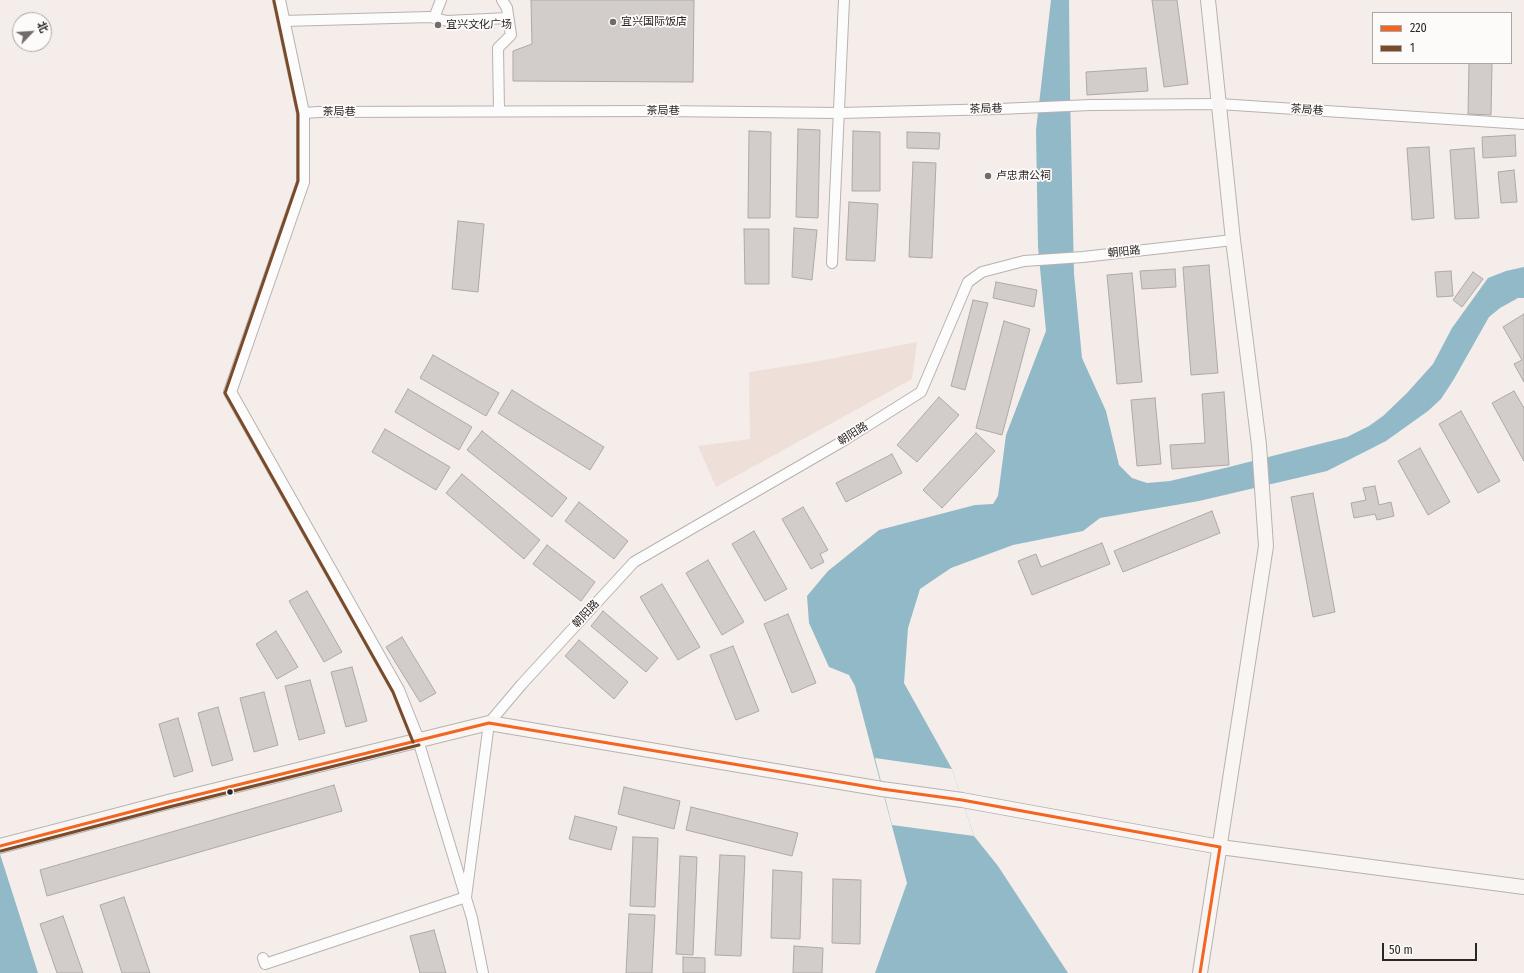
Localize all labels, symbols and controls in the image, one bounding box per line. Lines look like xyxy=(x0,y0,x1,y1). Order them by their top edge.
north arrow xyxy=(12,12,52,52)
legend xyxy=(1372,12,1512,64)
place label: 宜兴国际饭店 xyxy=(621,15,687,29)
marker: 宜兴国际饭店 xyxy=(608,17,618,27)
place label: 宜兴文化广场 xyxy=(446,18,512,32)
text: 北 xyxy=(34,19,51,35)
marker: 宜兴文化广场 xyxy=(433,20,443,30)
text: 220 xyxy=(1410,21,1427,35)
text: 1 xyxy=(1410,41,1415,55)
street label: 茶局巷 xyxy=(969,102,1003,116)
street label: 茶局巷 xyxy=(1290,102,1324,118)
street label: 茶局巷 xyxy=(647,104,679,118)
street label: 茶局巷 xyxy=(323,105,355,119)
place label: 卢忠肃公祠 xyxy=(996,169,1051,183)
marker: 卢忠肃公祠 xyxy=(983,171,993,181)
street label: 朝阳路 xyxy=(1107,244,1141,260)
street label: 朝阳路 xyxy=(836,420,870,448)
street label: 朝阳路 xyxy=(570,597,602,631)
unlabelled marker xyxy=(225,787,235,797)
scale bar xyxy=(1384,935,1479,961)
text: 50 m xyxy=(1389,943,1413,957)

